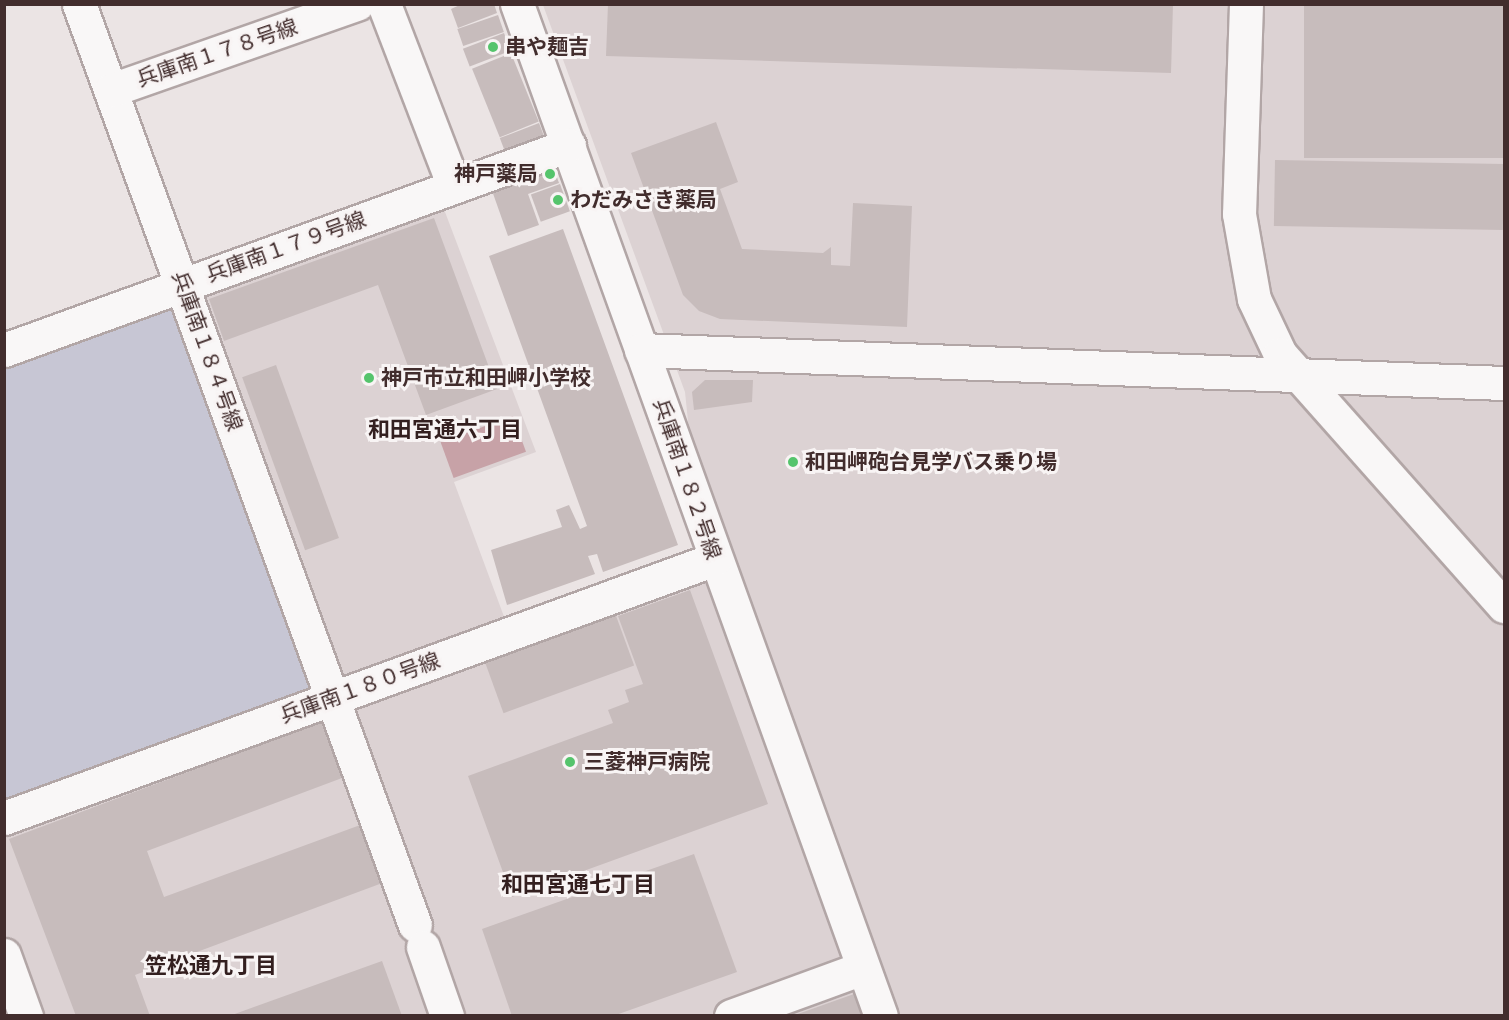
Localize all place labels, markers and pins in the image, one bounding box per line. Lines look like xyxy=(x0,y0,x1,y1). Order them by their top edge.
place label: 串や麺吉 xyxy=(505,34,589,60)
marker: 串や麺吉 xyxy=(486,40,500,54)
place label: 神戸薬局 xyxy=(454,161,538,187)
marker: 神戸薬局 xyxy=(543,167,557,181)
place label: わだみさき薬局 xyxy=(570,187,717,213)
marker: わだみさき薬局 xyxy=(551,193,565,207)
place label: 神戸市立和田岬小学校 xyxy=(381,365,591,391)
marker: 神戸市立和田岬小学校 xyxy=(362,371,376,385)
place label: 和田岬砲台見学バス乗り場 xyxy=(805,449,1057,475)
marker: 和田岬砲台見学バス乗り場 xyxy=(786,455,800,469)
place label: 三菱神戸病院 xyxy=(584,749,710,775)
marker: 三菱神戸病院 xyxy=(561,753,579,771)

